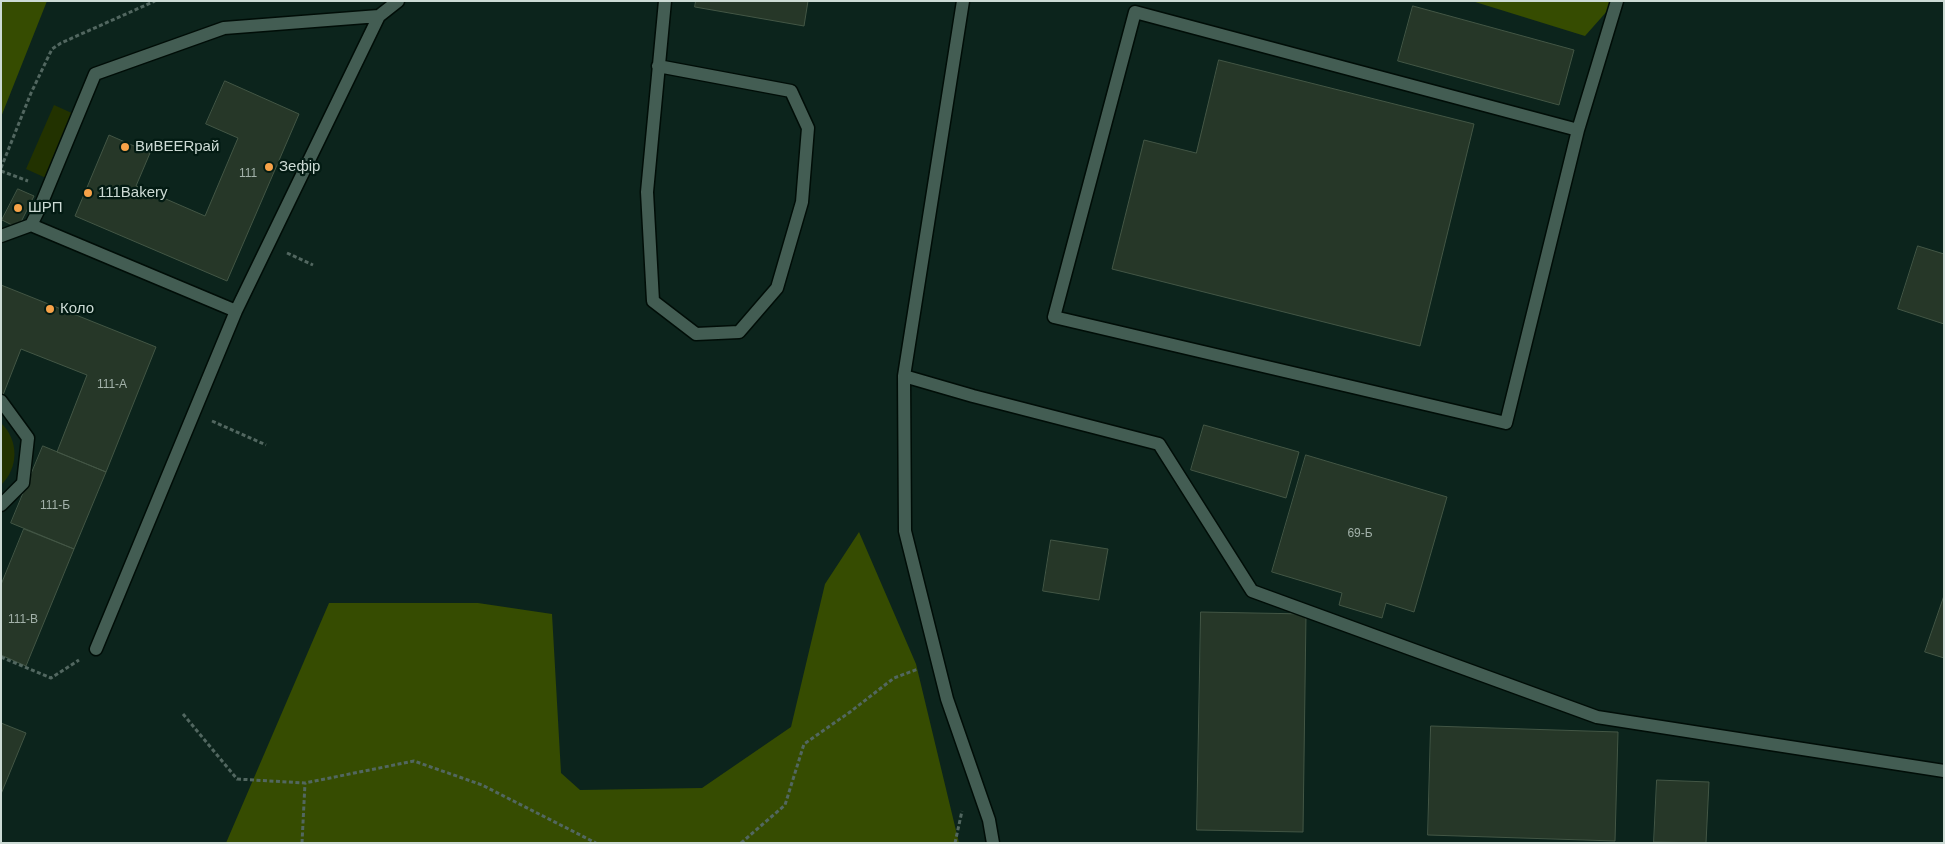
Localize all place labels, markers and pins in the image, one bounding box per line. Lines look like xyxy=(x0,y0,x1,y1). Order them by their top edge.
place label: ВиBEERрай xyxy=(135,138,219,156)
marker: ВиBEERрай xyxy=(119,141,131,153)
place label: Зефір xyxy=(279,158,320,176)
marker: Зефір xyxy=(263,161,275,173)
place label: 111Bakery xyxy=(98,184,167,202)
marker: 111Bakery xyxy=(82,187,94,199)
place label: ШРП xyxy=(28,199,63,217)
marker: ШРП xyxy=(12,202,24,214)
place label: Коло xyxy=(60,300,94,318)
marker: Коло xyxy=(44,303,56,315)

